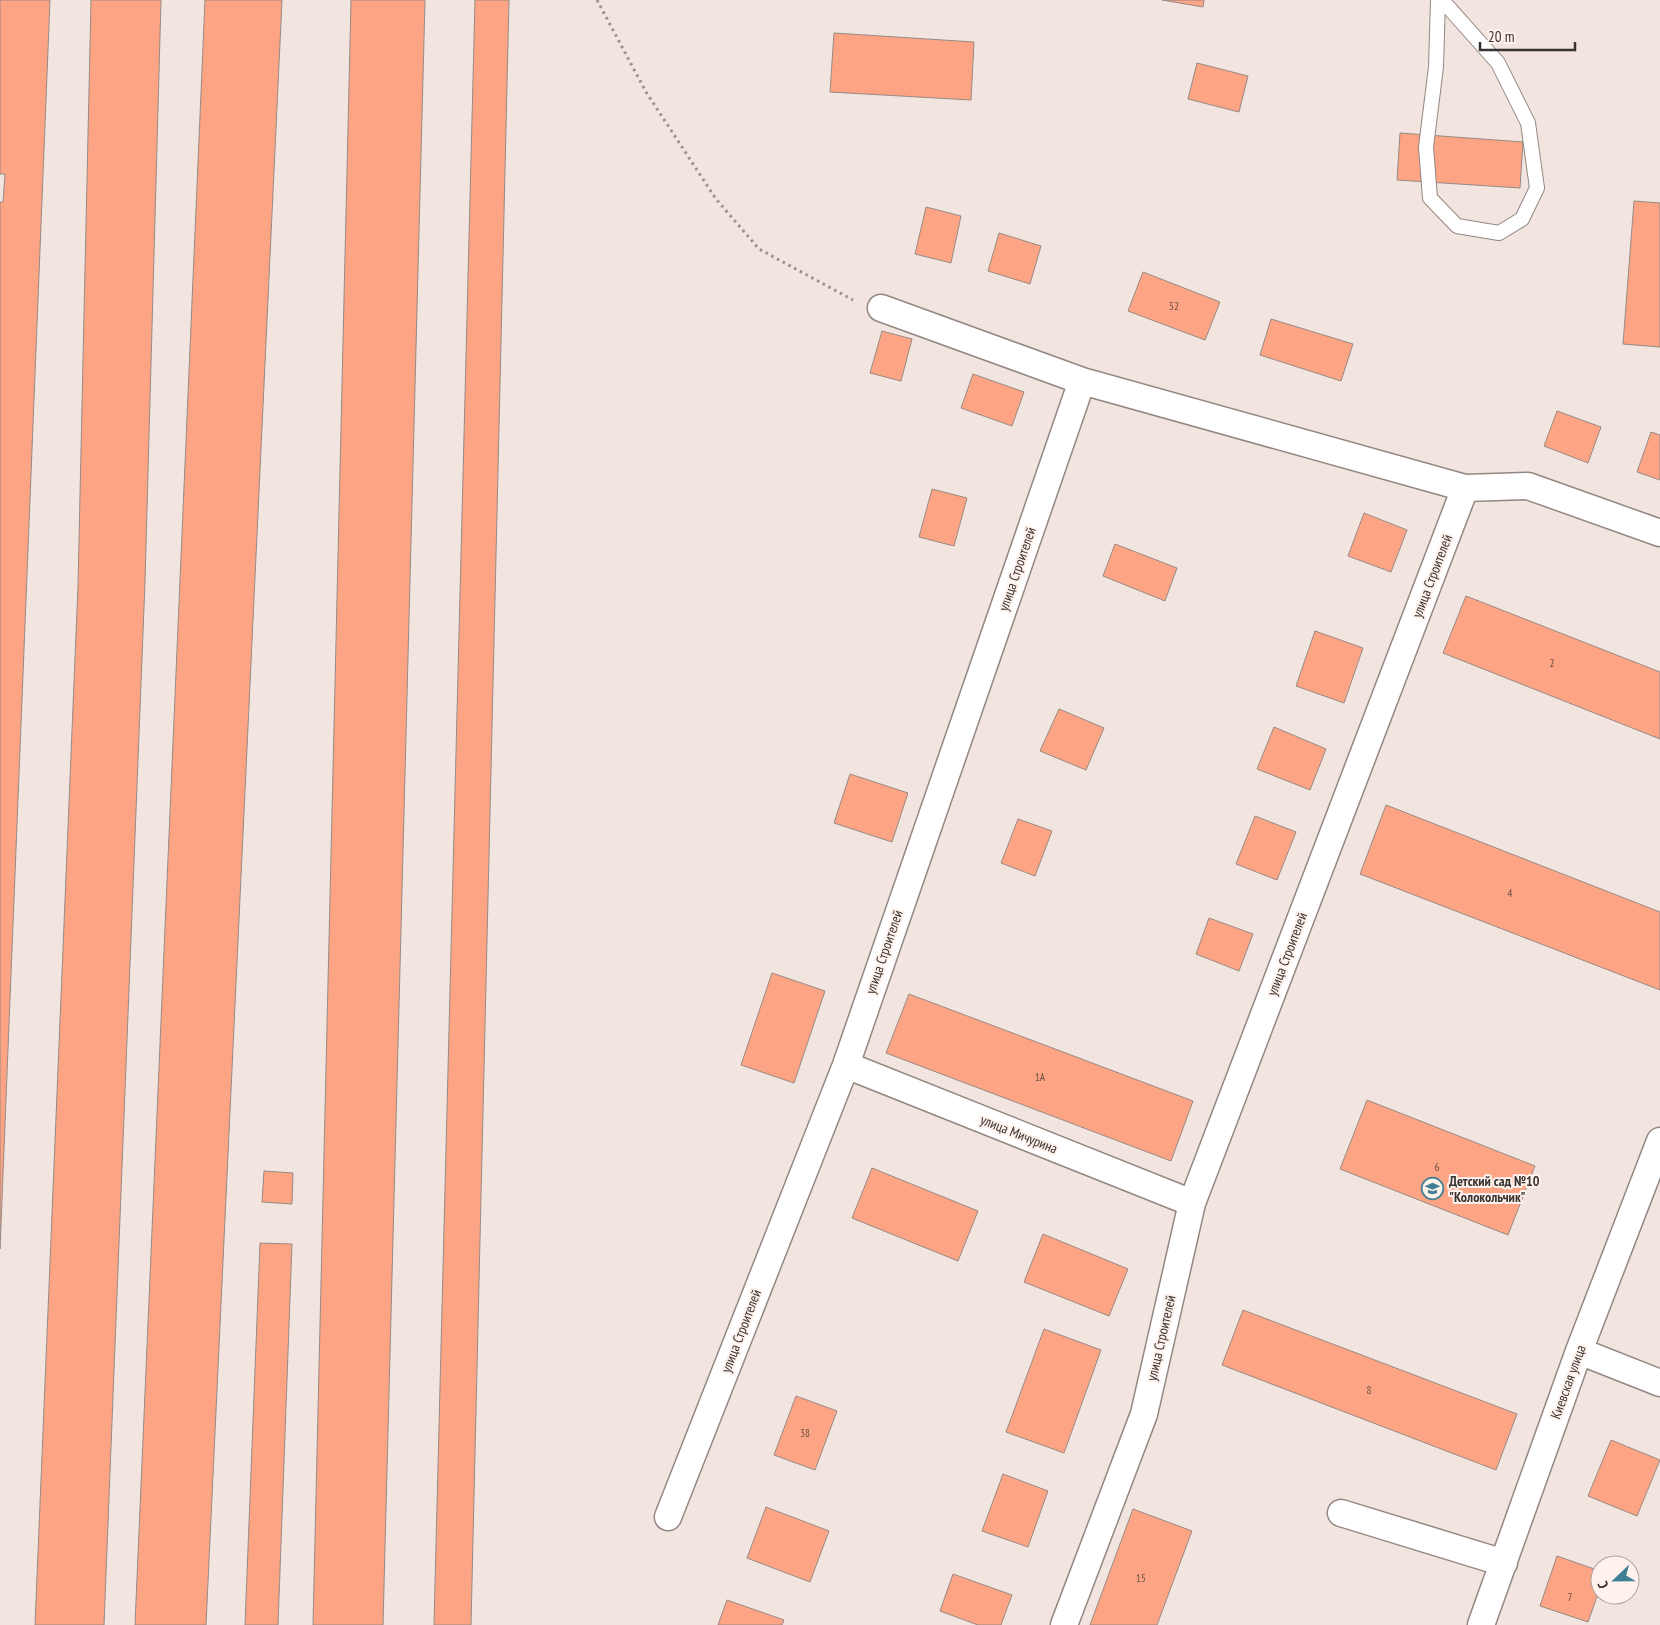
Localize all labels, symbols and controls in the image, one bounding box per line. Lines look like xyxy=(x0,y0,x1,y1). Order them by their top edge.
scale bar xyxy=(1480,20,1575,52)
text: 20 m xyxy=(1488,27,1514,46)
house number: 52 xyxy=(1169,299,1179,313)
street label: улица Строителей xyxy=(994,525,1040,613)
street label: улица Строителей xyxy=(1408,532,1456,620)
house number: 2 xyxy=(1550,656,1555,670)
house number: 4 xyxy=(1508,886,1513,900)
street label: улица Строителей xyxy=(861,908,907,996)
street label: улица Строителей xyxy=(1263,910,1311,998)
house number: 1А xyxy=(1035,1070,1046,1084)
street label: улица Мичурина xyxy=(978,1110,1060,1158)
house number: 6 xyxy=(1435,1160,1440,1174)
place label: Детский сад №10 "Колокольчик" xyxy=(1449,1172,1540,1206)
school or university icon: Детский сад №10 "Колокольчик" xyxy=(1421,1177,1445,1201)
street label: улица Строителей xyxy=(717,1287,765,1375)
street label: улица Строителей xyxy=(1142,1293,1180,1383)
street label: Киевская улица xyxy=(1546,1343,1590,1421)
house number: 8 xyxy=(1367,1383,1372,1397)
house number: 38 xyxy=(800,1426,810,1440)
north arrow xyxy=(1590,1555,1640,1605)
house number: 15 xyxy=(1136,1571,1146,1585)
text: С xyxy=(1593,1578,1612,1591)
house number: 7 xyxy=(1568,1590,1573,1604)

